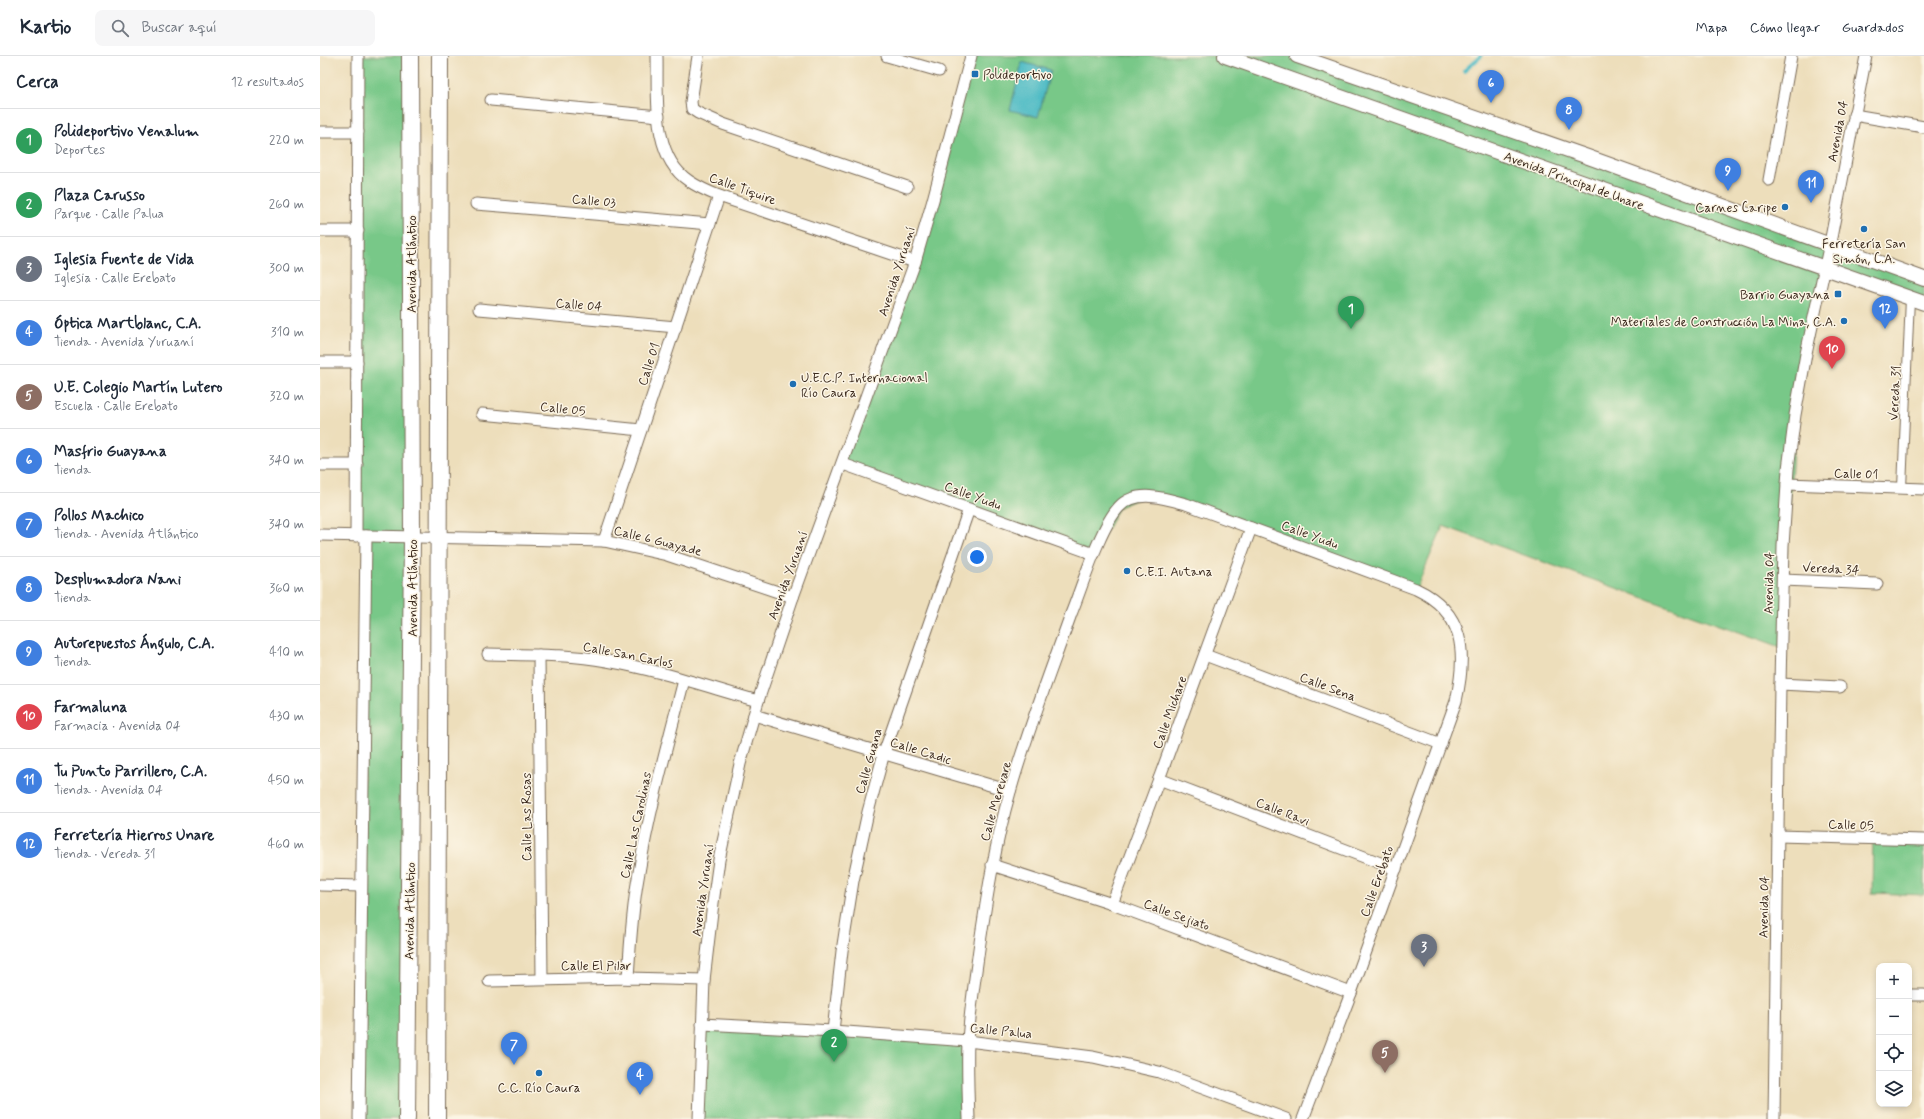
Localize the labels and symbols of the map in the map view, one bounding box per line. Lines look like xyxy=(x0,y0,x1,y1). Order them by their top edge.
place label: Polideportivo xyxy=(983,67,1052,84)
marker: Polideportivo xyxy=(970,69,980,79)
pin: 6 xyxy=(1478,70,1504,103)
pin: 8 xyxy=(1556,97,1582,130)
street label: Avenida 04 xyxy=(1824,99,1853,163)
street label: Avenida Principal de Unare xyxy=(1501,148,1646,215)
pin: 9 xyxy=(1715,158,1741,191)
street label: Calle Tiquire xyxy=(707,169,778,209)
pin: 11 xyxy=(1798,170,1824,203)
street label: Calle 03 xyxy=(571,191,617,212)
place label: Carnes Caripe xyxy=(1695,200,1777,217)
marker: Carnes Caripe xyxy=(1780,202,1790,212)
street label: Avenida Atlántico xyxy=(404,215,421,313)
street label: Avenida Yuruaní xyxy=(875,224,920,319)
marker: Ferretería San Simón, C.A. xyxy=(1859,224,1869,234)
place label: Ferretería San Simón, C.A. xyxy=(1822,236,1906,268)
place label: Barrio Guayana xyxy=(1740,287,1830,304)
marker: Barrio Guayana xyxy=(1833,289,1843,299)
street label: Calle 04 xyxy=(555,295,603,316)
pin: 1 xyxy=(1338,296,1364,329)
pin: 12 xyxy=(1872,296,1898,329)
place label: Materiales de Construcción La Mina, C.A. xyxy=(1611,314,1836,331)
marker: Materiales de Construcción La Mina, C.A. xyxy=(1839,316,1849,326)
pin: 10 xyxy=(1819,336,1845,369)
street label: Calle 01 xyxy=(634,341,664,388)
street label: Vereda 31 xyxy=(1886,365,1905,421)
place label: U.E.C.P. Internacional Río Caura xyxy=(801,370,928,402)
marker: U.E.C.P. Internacional Río Caura xyxy=(788,379,798,389)
street label: Calle 05 xyxy=(539,399,587,420)
street label: Calle 01 xyxy=(1834,465,1878,484)
street label: Calle Yudu xyxy=(942,478,1003,515)
street label: Calle Yudu xyxy=(1279,517,1340,554)
street label: Calle 6 Guayade xyxy=(612,522,703,561)
street label: Avenida Yuruaní xyxy=(764,529,812,622)
street label: Avenida Atlántico xyxy=(405,539,422,637)
your location xyxy=(967,547,987,567)
street label: Avenida 04 xyxy=(1760,552,1779,614)
street label: Vereda 34 xyxy=(1802,560,1860,579)
place label: C.E.I. Autana xyxy=(1135,564,1213,581)
marker: C.E.I. Autana xyxy=(1122,566,1132,576)
street label: Calle San Carlos xyxy=(581,638,674,673)
street label: Calle Sena xyxy=(1297,669,1358,706)
street label: Calle Michare xyxy=(1149,673,1192,751)
street label: Calle Guana xyxy=(852,727,887,796)
street label: Calle Cadic xyxy=(888,734,953,769)
street label: Calle Merevare xyxy=(977,759,1016,843)
street label: Calle Las Carolinas xyxy=(617,770,656,880)
street label: Calle Las Rosas xyxy=(519,773,536,861)
street label: Calle Ravi xyxy=(1253,794,1312,830)
street label: Calle 05 xyxy=(1828,816,1874,835)
street label: Avenida Yuruaní xyxy=(689,843,718,938)
street label: Calle Erebato xyxy=(1357,844,1398,919)
street label: Avenida Atlántico xyxy=(401,862,420,960)
street label: Avenida 04 xyxy=(1755,876,1774,938)
street label: Calle Sejiato xyxy=(1141,896,1212,935)
pin: 3 xyxy=(1411,934,1437,967)
street label: Calle El Pilar xyxy=(561,958,632,975)
street label: Calle Palua xyxy=(969,1020,1033,1043)
pin: 2 xyxy=(821,1029,847,1062)
pin: 7 xyxy=(501,1032,527,1065)
pin: 5 xyxy=(1372,1040,1398,1073)
pin: 4 xyxy=(627,1062,653,1095)
marker: C.C. Río Caura xyxy=(534,1068,544,1078)
place label: C.C. Río Caura xyxy=(498,1080,581,1097)

